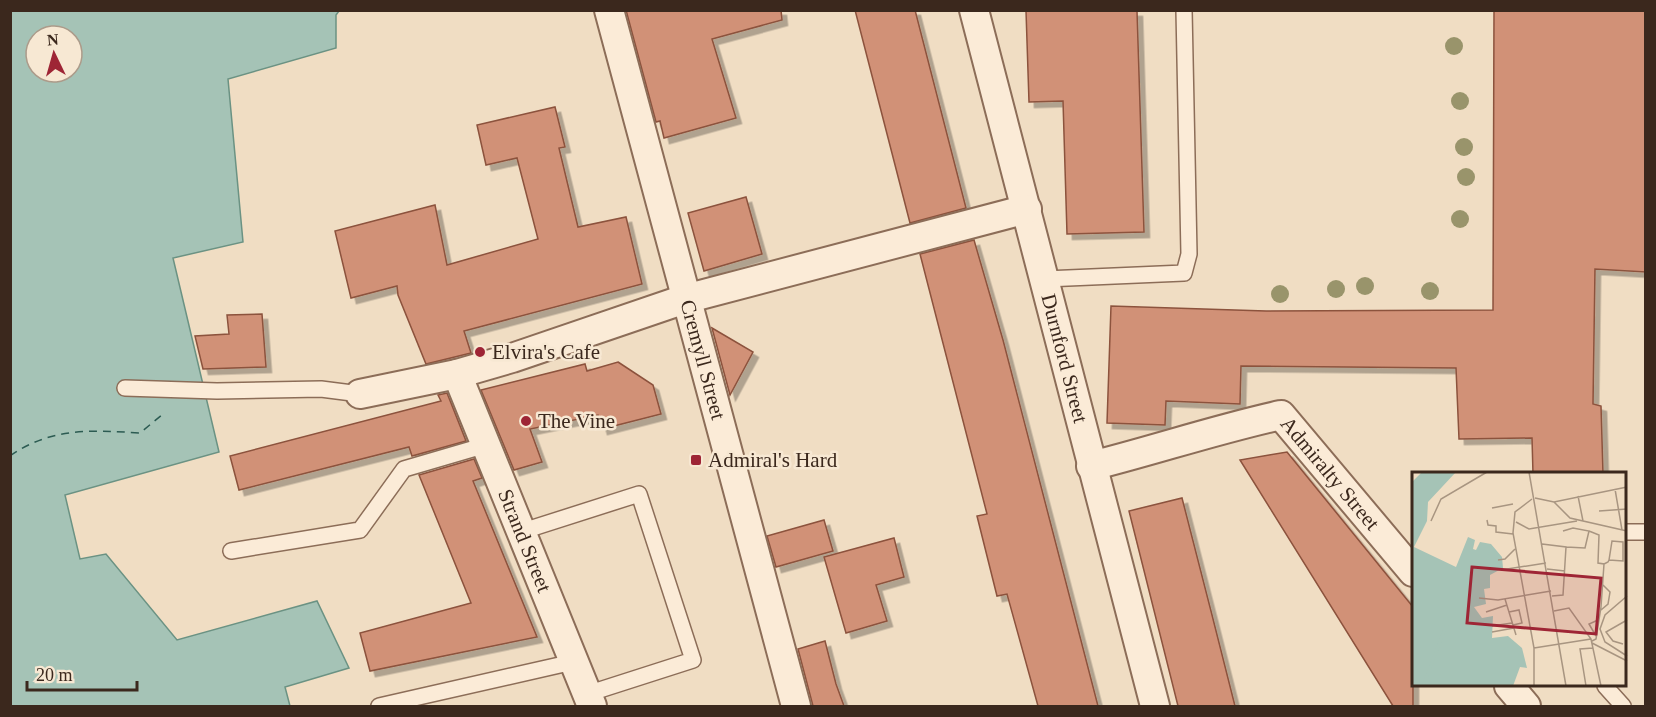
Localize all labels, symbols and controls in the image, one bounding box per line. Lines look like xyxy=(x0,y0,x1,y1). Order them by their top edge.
north arrow xyxy=(24,24,84,84)
text: N xyxy=(46,31,60,49)
street label: Durnford Street xyxy=(1036,291,1093,426)
street label: Cremyll Street xyxy=(675,297,731,422)
place label: Elvira's Cafe xyxy=(492,340,600,364)
marker: Elvira's Cafe xyxy=(473,345,487,359)
place label: The Vine xyxy=(538,409,615,433)
street label: Admiralty Street xyxy=(1276,412,1385,535)
marker: The Vine xyxy=(519,414,533,428)
place label: Admiral's Hard xyxy=(708,448,838,472)
marker: Admiral's Hard xyxy=(689,453,703,467)
inset map xyxy=(1412,472,1626,687)
street label: Strand Street xyxy=(493,486,557,596)
scale bar xyxy=(27,654,136,692)
text: 20 m xyxy=(36,665,73,685)

